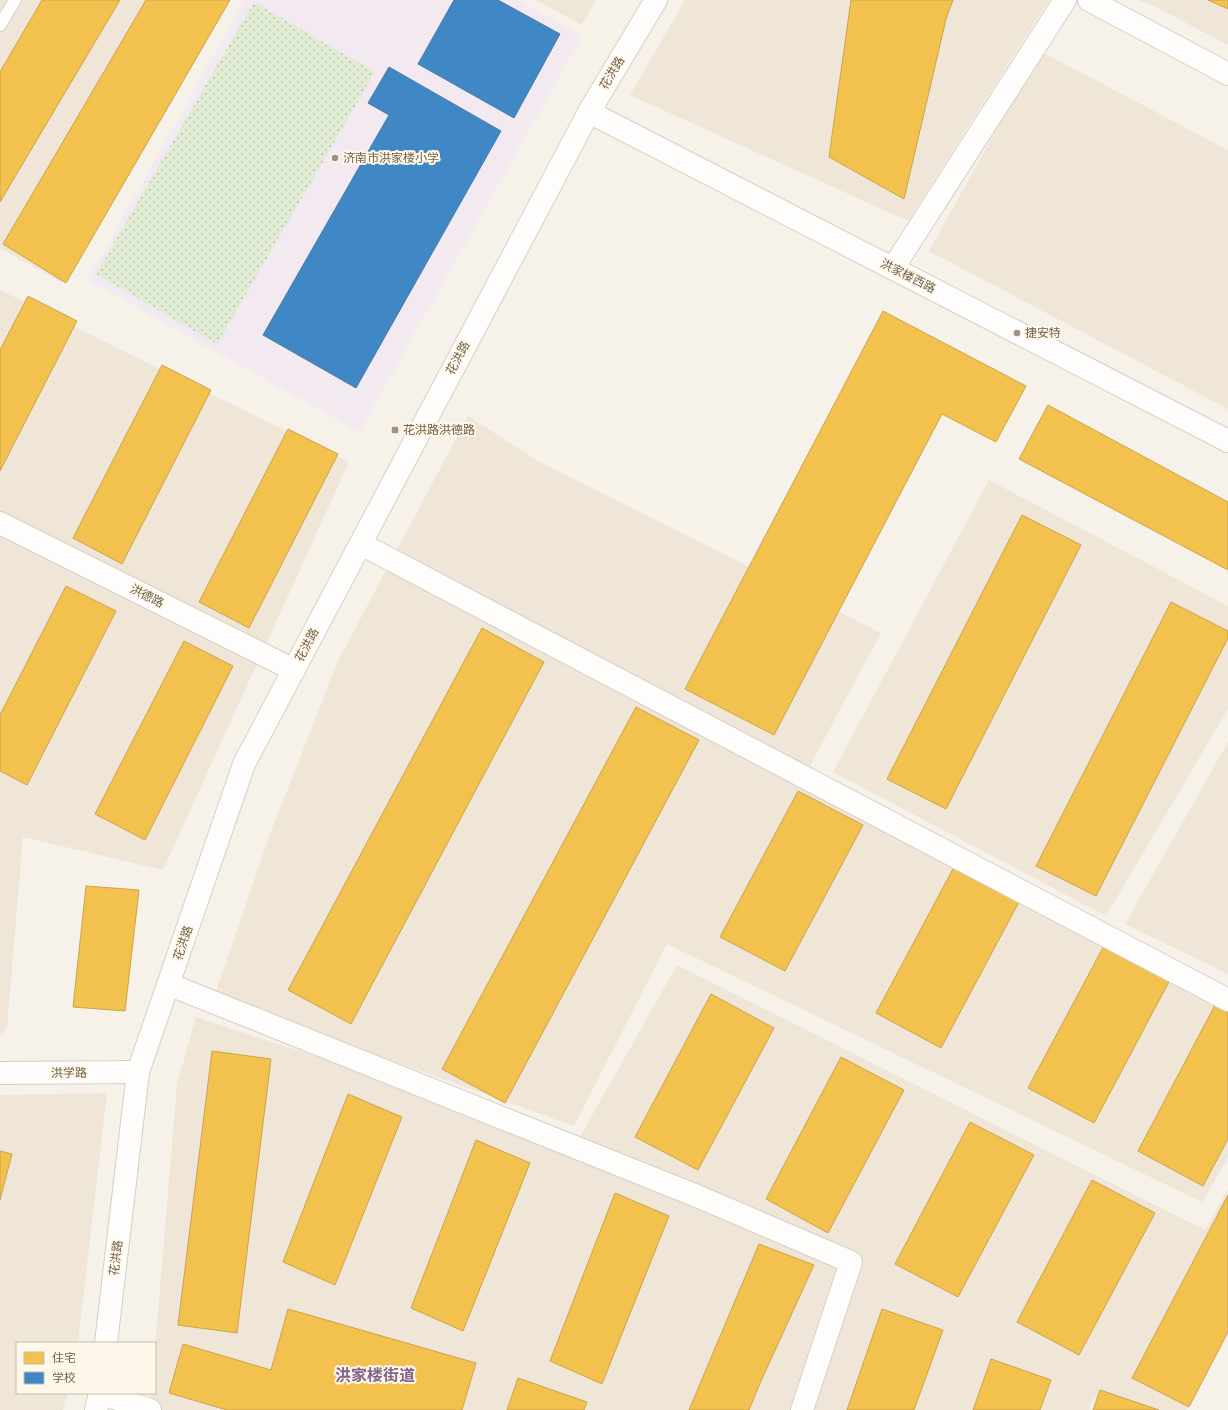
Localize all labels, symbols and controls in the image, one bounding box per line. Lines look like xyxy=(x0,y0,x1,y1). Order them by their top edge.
street label: 花洪路 xyxy=(597,54,627,92)
place label: 济南市洪家楼小学 xyxy=(343,151,439,165)
marker: 济南市洪家楼小学 xyxy=(330,153,340,163)
street label: 洪家楼西路 xyxy=(878,256,938,296)
place label: 捷安特 xyxy=(1025,326,1061,340)
marker: 捷安特 xyxy=(1012,328,1022,338)
street label: 花洪路 xyxy=(443,339,473,377)
place label: 花洪路洪德路 xyxy=(403,423,475,437)
marker: 花洪路洪德路 xyxy=(390,425,400,435)
street label: 洪德路 xyxy=(128,582,166,610)
street label: 花洪路 xyxy=(292,626,322,664)
street label: 花洪路 xyxy=(171,924,195,962)
street label: 洪学路 xyxy=(51,1066,87,1080)
street label: 花洪路 xyxy=(107,1239,125,1277)
legend xyxy=(16,1342,156,1394)
text: 住宅 xyxy=(52,1351,76,1365)
district label: 洪家楼街道 xyxy=(335,1366,415,1385)
text: 学校 xyxy=(52,1371,76,1385)

